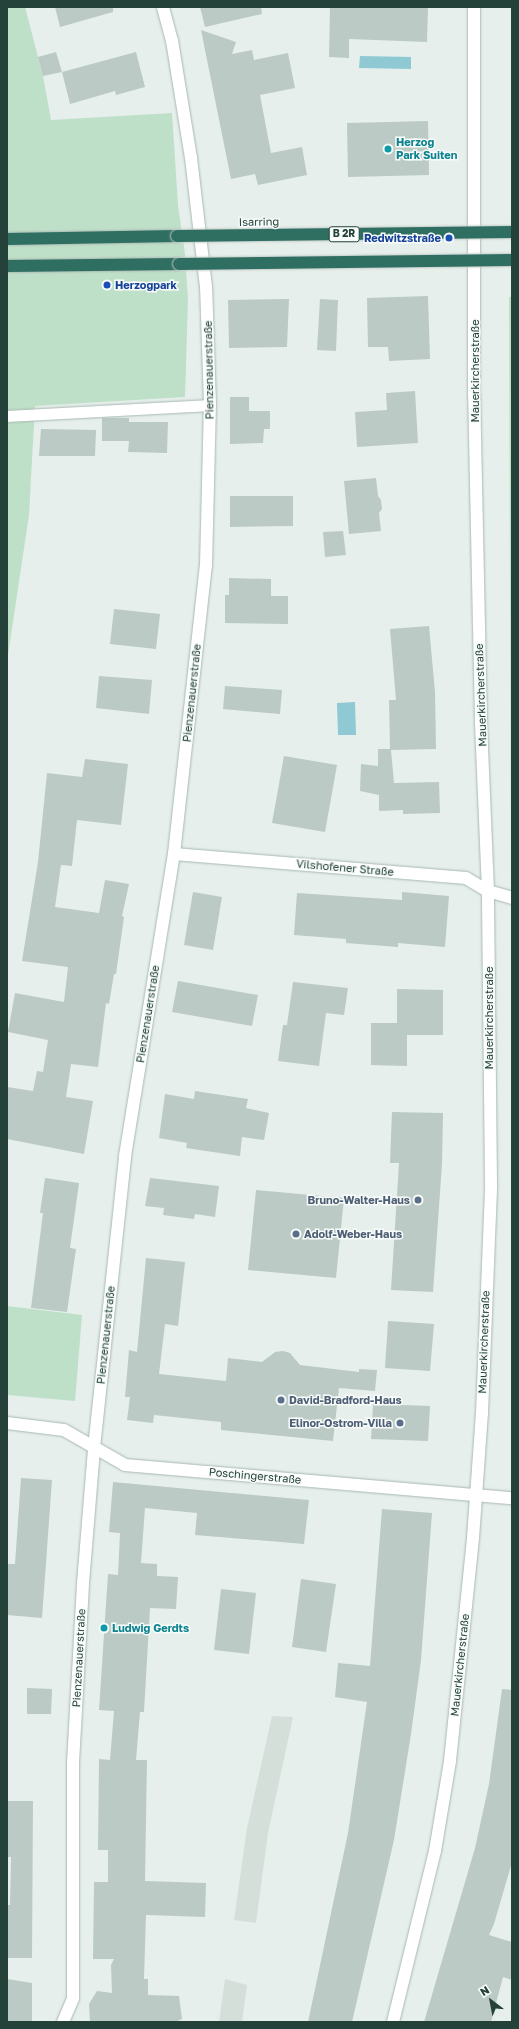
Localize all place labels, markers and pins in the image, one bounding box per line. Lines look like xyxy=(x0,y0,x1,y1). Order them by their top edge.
place label: Herzog Park Suiten xyxy=(396,136,457,162)
marker: Herzog Park Suiten xyxy=(383,144,393,154)
place label: Redwitzstraße xyxy=(364,231,441,245)
marker: Redwitzstraße xyxy=(444,233,454,243)
place label: Herzogpark xyxy=(115,278,177,292)
marker: Herzogpark xyxy=(102,280,112,290)
place label: Bruno-Walter-Haus xyxy=(307,1193,410,1207)
marker: Bruno-Walter-Haus xyxy=(413,1195,423,1205)
place label: Adolf-Weber-Haus xyxy=(304,1227,402,1241)
marker: Adolf-Weber-Haus xyxy=(291,1229,301,1239)
place label: David-Bradford-Haus xyxy=(289,1393,402,1407)
marker: David-Bradford-Haus xyxy=(276,1395,286,1405)
place label: Elinor-Ostrom-Villa xyxy=(289,1416,392,1430)
marker: Elinor-Ostrom-Villa xyxy=(395,1418,405,1428)
place label: Ludwig Gerdts xyxy=(112,1621,189,1635)
marker: Ludwig Gerdts xyxy=(99,1623,109,1633)

